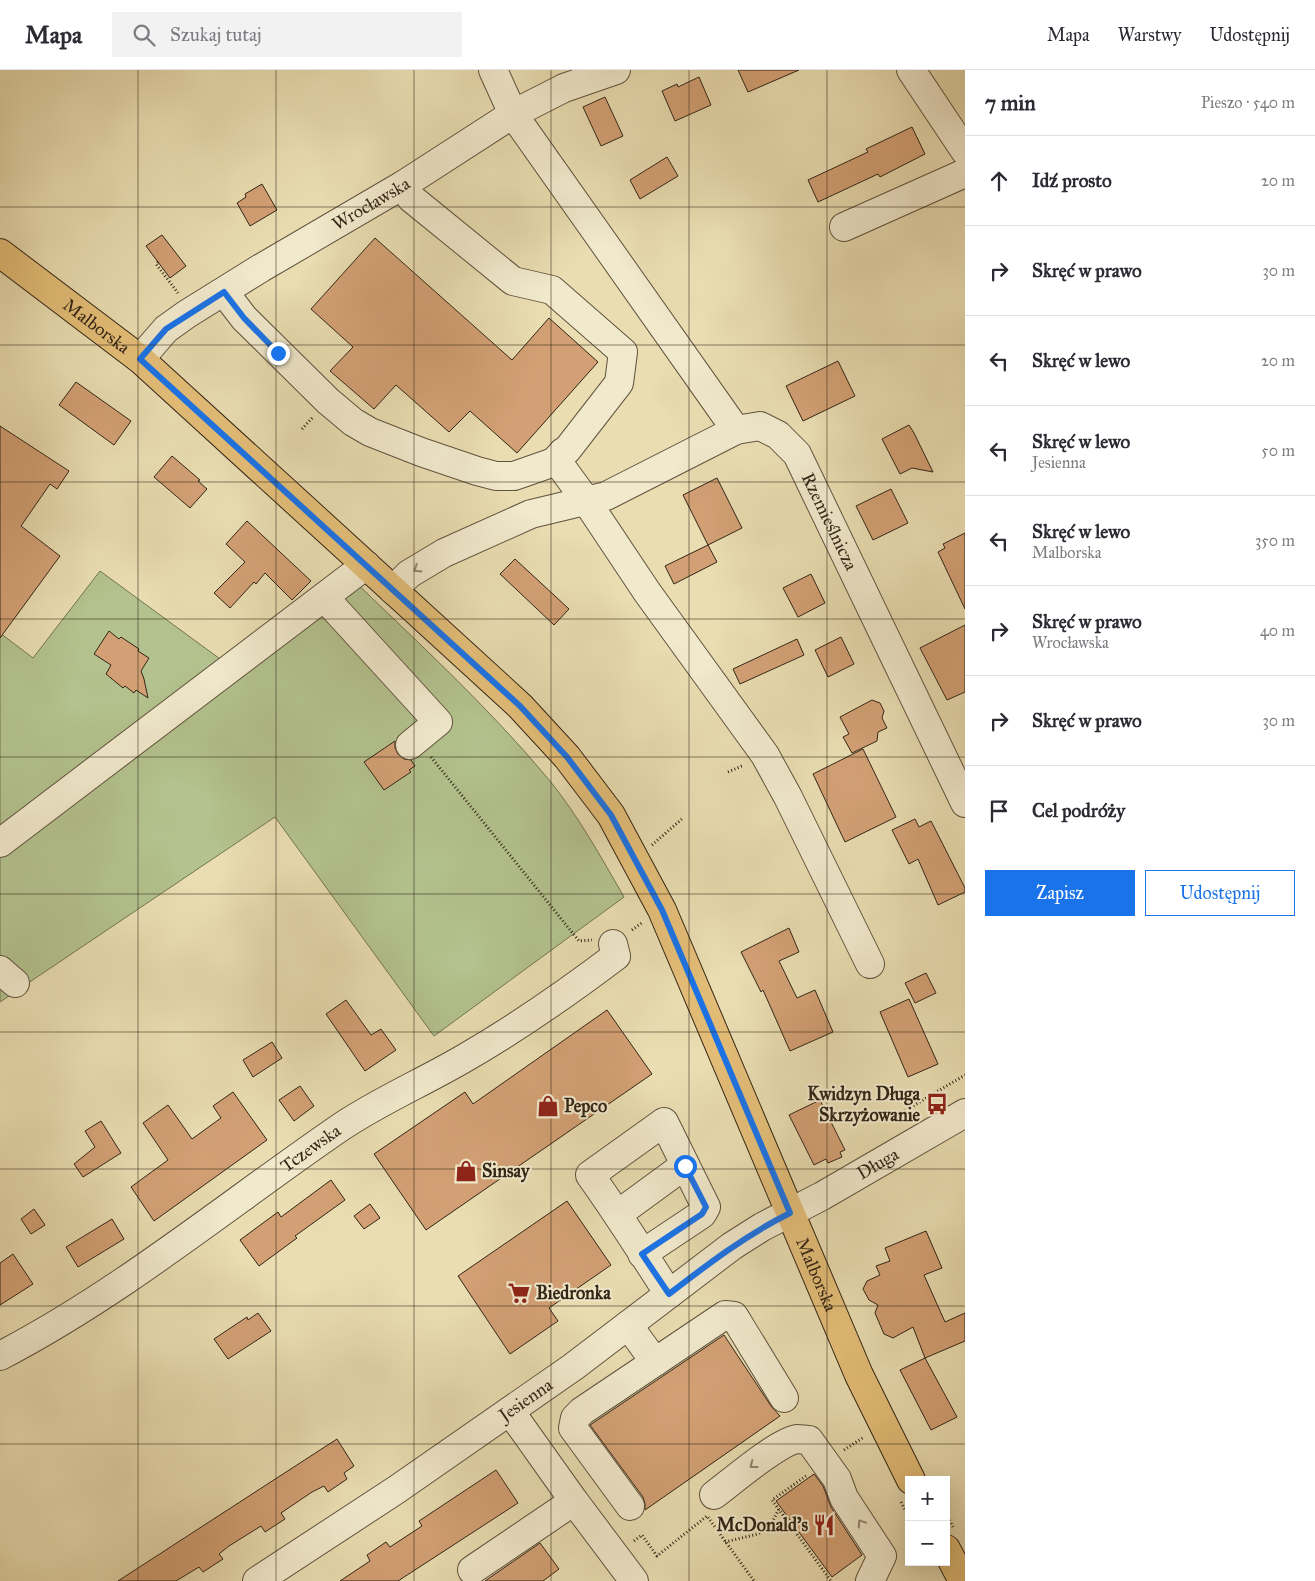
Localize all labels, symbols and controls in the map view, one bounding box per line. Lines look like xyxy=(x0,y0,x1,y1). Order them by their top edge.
search box xyxy=(112,12,462,57)
text: Mapa xyxy=(25,20,82,50)
icon: search xyxy=(130,21,158,49)
text: Szukaj tutaj xyxy=(170,23,262,46)
text: Mapa xyxy=(1047,24,1090,46)
text: Warstwy xyxy=(1118,24,1181,46)
text: Udostępnij xyxy=(1209,24,1290,46)
text: 7 min xyxy=(985,90,1036,116)
text: Pieszo · 540 m xyxy=(1201,93,1295,112)
icon: ahead xyxy=(985,167,1013,195)
text: Idź prosto xyxy=(1032,169,1112,192)
text: 20 m xyxy=(1261,171,1295,190)
street label: Wrocławska xyxy=(328,172,414,235)
icon: right xyxy=(985,257,1013,285)
text: Skręć w prawo xyxy=(1032,259,1142,282)
text: 30 m xyxy=(1262,261,1295,280)
street label: Malborska xyxy=(59,294,135,359)
route end xyxy=(267,342,290,365)
icon: left xyxy=(985,347,1013,375)
text: Skręć w lewo xyxy=(1032,349,1130,372)
text: 20 m xyxy=(1261,351,1295,370)
text: Skręć w lewo xyxy=(1032,430,1130,453)
icon: left xyxy=(985,437,1013,465)
text: 50 m xyxy=(1261,441,1295,460)
text: Jesienna xyxy=(1032,453,1086,472)
street label: Rzemieślnicza xyxy=(797,469,863,574)
text: Skręć w lewo xyxy=(1032,520,1130,543)
icon: left xyxy=(985,527,1013,555)
text: 350 m xyxy=(1255,531,1295,550)
text: Malborska xyxy=(1032,543,1101,562)
one-way arrow xyxy=(414,563,423,573)
text: Skręć w prawo xyxy=(1032,610,1142,633)
icon: right xyxy=(985,617,1013,645)
text: 40 m xyxy=(1260,621,1295,640)
text: Wrocławska xyxy=(1032,633,1109,652)
icon: right xyxy=(985,707,1013,735)
text: Skręć w prawo xyxy=(1032,709,1142,732)
text: 30 m xyxy=(1262,711,1295,730)
icon: arrive xyxy=(985,797,1013,825)
text: Cel podróży xyxy=(1032,799,1125,822)
button: Zapisz xyxy=(985,870,1135,916)
button: Udostępnij xyxy=(1145,870,1295,916)
place label: Kwidzyn Długa Skrzyżowanie xyxy=(807,1083,920,1127)
bus stop icon: Kwidzyn Długa Skrzyżowanie xyxy=(924,1091,950,1117)
shop icon: Pepco xyxy=(535,1093,561,1119)
place label: Pepco xyxy=(564,1095,607,1118)
street label: Tczewska xyxy=(276,1119,345,1177)
street label: Długa xyxy=(853,1143,903,1184)
route start xyxy=(674,1155,697,1178)
shop icon: Sinsay xyxy=(453,1158,479,1184)
place label: Sinsay xyxy=(482,1160,531,1183)
street label: Malborska xyxy=(791,1234,842,1315)
supermarket icon: Biedronka xyxy=(506,1280,532,1306)
place label: Biedronka xyxy=(536,1282,611,1304)
street label: Jesienna xyxy=(493,1373,557,1428)
one-way arrow xyxy=(750,1460,759,1468)
map controls xyxy=(905,1476,950,1566)
button: + xyxy=(905,1476,950,1521)
restaurant icon: McDonald's xyxy=(811,1512,837,1538)
place label: McDonald's xyxy=(717,1514,808,1536)
one-way arrow xyxy=(858,1520,868,1529)
button: − xyxy=(905,1521,950,1566)

